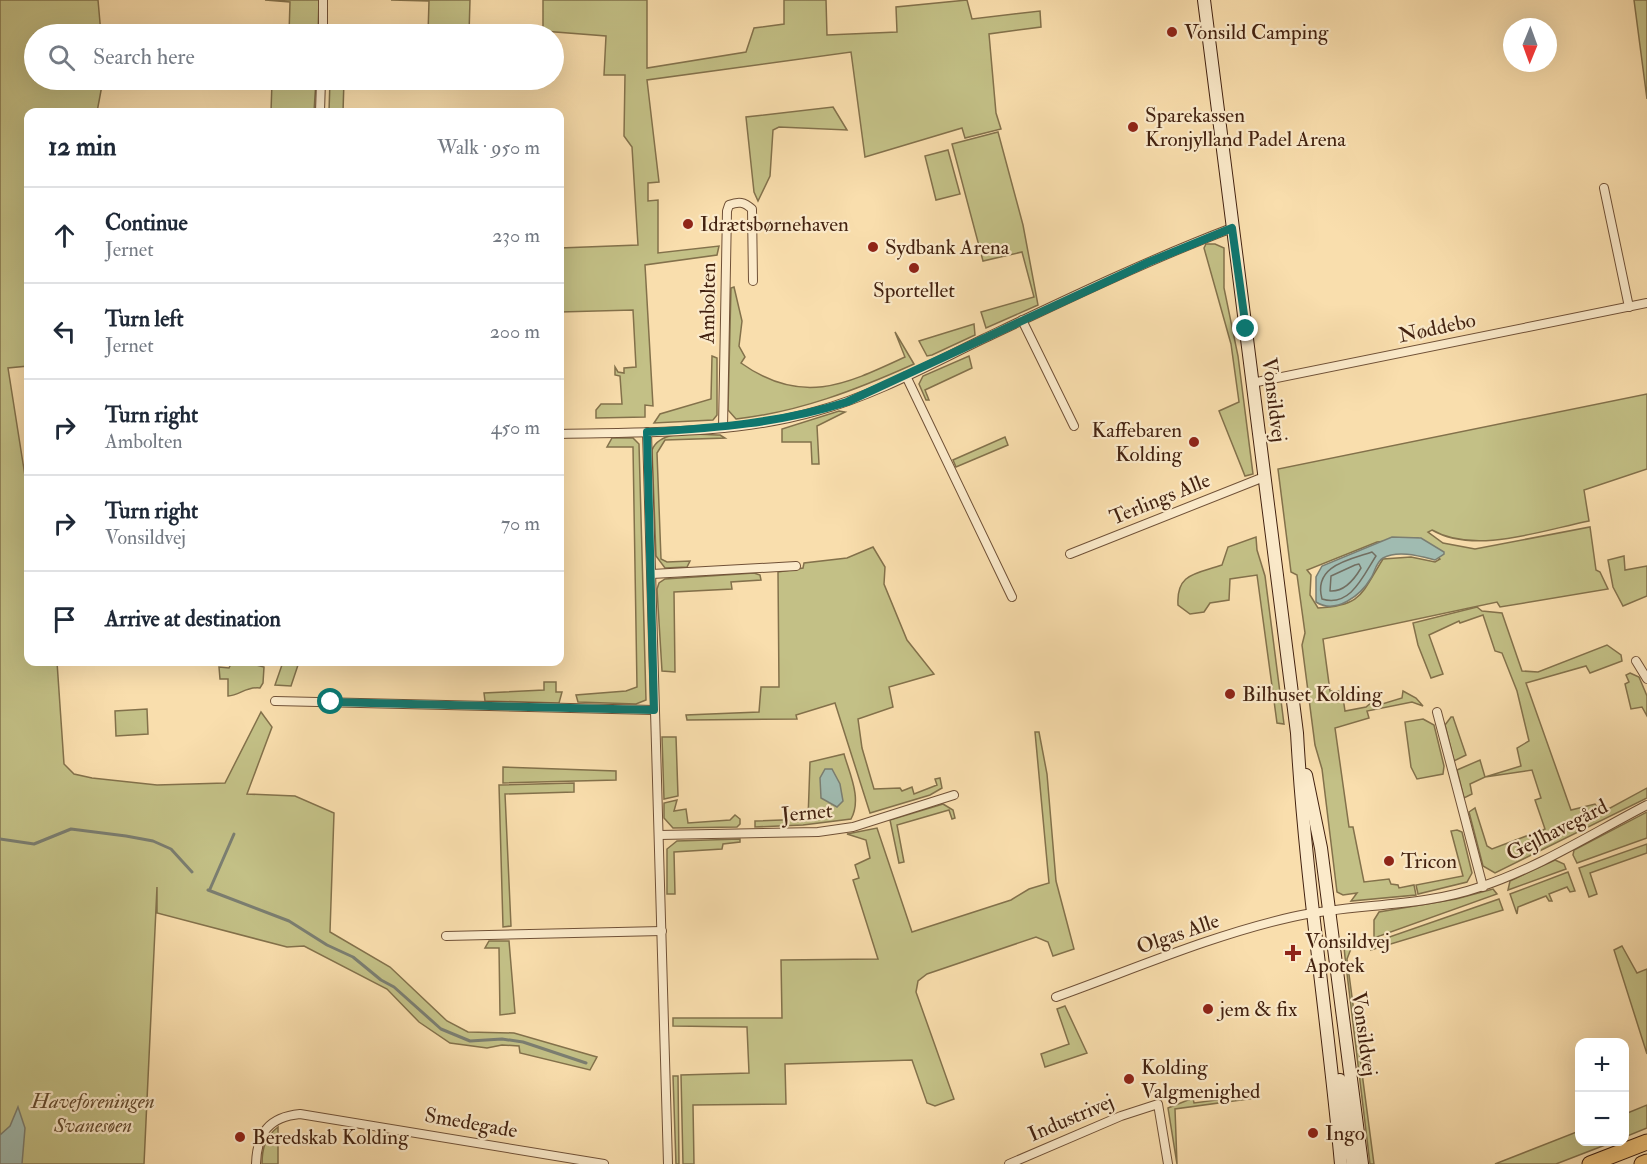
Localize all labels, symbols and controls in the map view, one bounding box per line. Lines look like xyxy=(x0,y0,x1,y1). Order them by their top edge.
north arrow xyxy=(1503,18,1557,72)
place label: Vonsild Camping xyxy=(1184,19,1329,46)
search box xyxy=(24,24,564,90)
marker: Vonsild Camping xyxy=(1165,25,1179,39)
icon: search xyxy=(45,41,78,74)
text: Search here xyxy=(93,43,195,71)
place label: Sparekassen Kronjylland Padel Arena xyxy=(1145,102,1346,153)
marker: Sparekassen Kronjylland Padel Arena xyxy=(1126,120,1140,134)
text: 12 min xyxy=(48,131,116,163)
text: Walk · 950 m xyxy=(437,135,540,160)
text: Continue xyxy=(105,209,188,237)
place label: Idrætsbørnehaven xyxy=(700,211,849,238)
marker: Idrætsbørnehaven xyxy=(681,217,695,231)
icon: ahead xyxy=(48,219,81,252)
text: 230 m xyxy=(492,223,540,248)
place label: Sydbank Arena xyxy=(885,234,1010,261)
text: Jernet xyxy=(105,237,154,262)
marker: Sydbank Arena xyxy=(866,240,880,254)
marker: Sportellet xyxy=(907,261,921,275)
street label: Ambolten xyxy=(694,262,722,345)
place label: Sportellet xyxy=(873,277,955,304)
text: Turn left xyxy=(105,305,184,333)
street label: Nøddebo xyxy=(1396,307,1478,349)
icon: left xyxy=(48,315,81,348)
route end xyxy=(1232,315,1258,341)
text: 200 m xyxy=(490,319,540,344)
text: Jernet xyxy=(105,333,154,358)
street label: Vonsildvej xyxy=(1255,356,1293,444)
text: Turn right xyxy=(105,401,198,429)
icon: right xyxy=(48,411,81,444)
text: 450 m xyxy=(491,415,540,440)
place label: Kaffebaren Kolding xyxy=(1092,417,1183,468)
text: Ambolten xyxy=(105,429,183,454)
marker: Kaffebaren Kolding xyxy=(1187,435,1201,449)
street label: Terlings Alle xyxy=(1106,467,1214,531)
text: Turn right xyxy=(105,497,198,525)
icon: right xyxy=(48,507,81,540)
text: 70 m xyxy=(501,511,540,536)
text: Vonsildvej xyxy=(105,525,186,550)
icon: arrive xyxy=(48,603,81,636)
text: Arrive at destination xyxy=(105,605,281,633)
place label: Bilhuset Kolding xyxy=(1242,681,1383,708)
marker: Bilhuset Kolding xyxy=(1223,687,1237,701)
route start xyxy=(317,688,343,714)
street label: Gejlhavegård xyxy=(1502,793,1613,867)
street label: Jernet xyxy=(779,797,834,829)
place label: Tricon xyxy=(1401,848,1457,875)
marker: Tricon xyxy=(1382,854,1396,868)
street label: Olgas Alle xyxy=(1133,907,1223,961)
place label: Vonsildvej Apotek xyxy=(1304,928,1390,979)
marker: Vonsildvej Apotek xyxy=(1286,946,1300,960)
street label: Vonsildvej xyxy=(1345,990,1383,1078)
place label: jem & fix xyxy=(1216,996,1298,1023)
marker: jem & fix xyxy=(1201,1002,1215,1016)
map controls xyxy=(1575,1038,1629,1146)
button: + xyxy=(1575,1038,1629,1092)
place label: Kolding Valgmenighed xyxy=(1141,1054,1261,1105)
marker: Kolding Valgmenighed xyxy=(1122,1072,1136,1086)
park label: Haveforeningen Svanesøen xyxy=(30,1088,155,1139)
street label: Industrivej xyxy=(1024,1088,1118,1148)
button: − xyxy=(1575,1092,1629,1146)
street label: Smedegade xyxy=(422,1102,520,1144)
place label: Ingo xyxy=(1325,1120,1365,1147)
place label: Beredskab Kolding xyxy=(252,1124,409,1151)
marker: Ingo xyxy=(1306,1126,1320,1140)
marker: Beredskab Kolding xyxy=(233,1130,247,1144)

